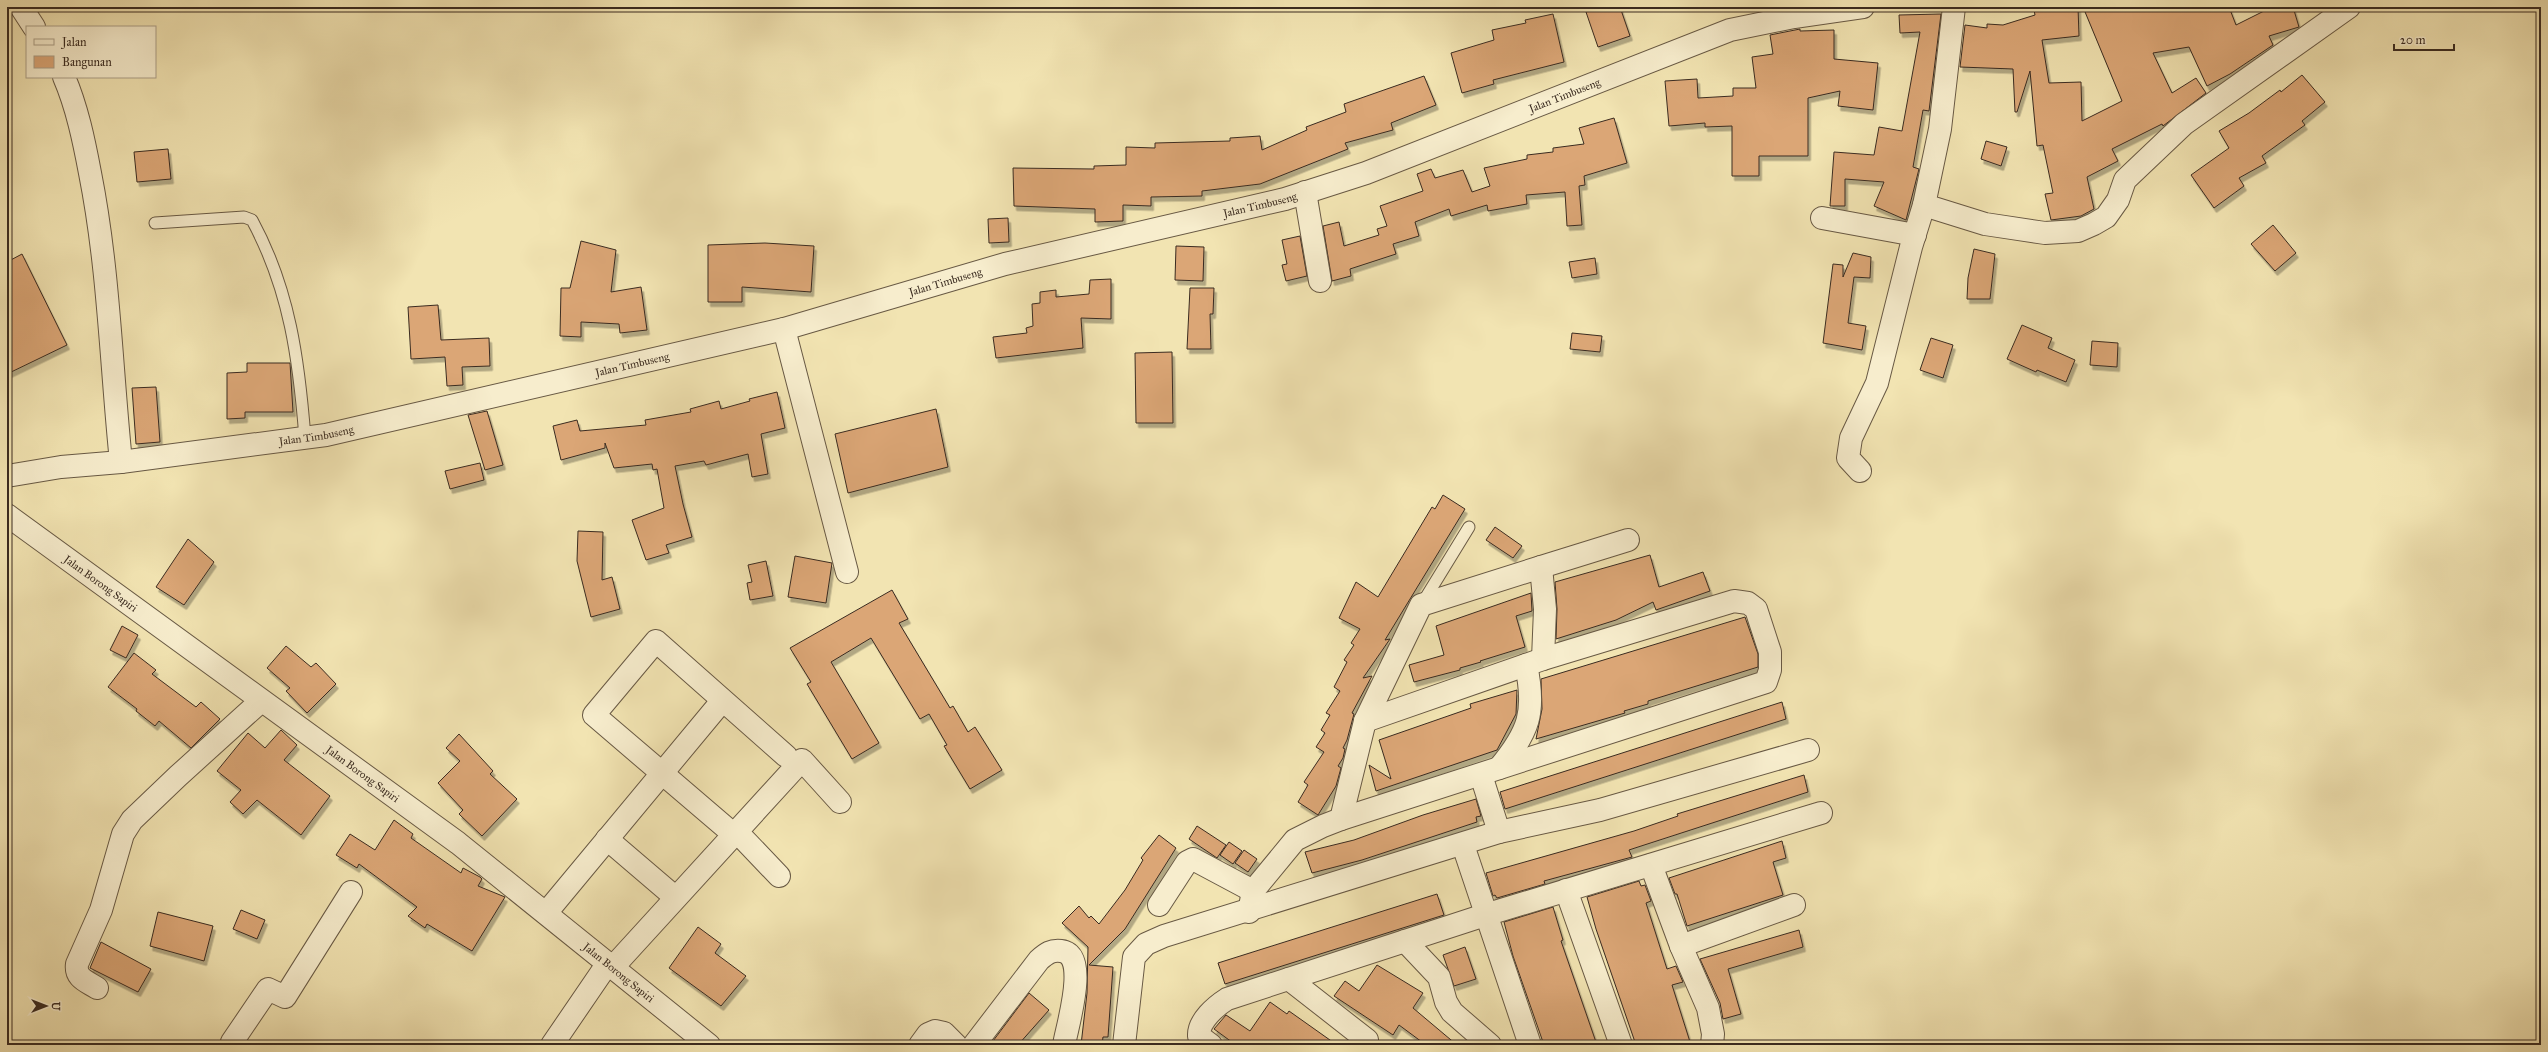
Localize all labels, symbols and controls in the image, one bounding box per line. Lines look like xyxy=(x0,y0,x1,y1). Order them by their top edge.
legend xyxy=(26,26,156,78)
scale bar xyxy=(2394,26,2454,52)
text: 20 m xyxy=(2400,33,2426,47)
text: Jalan xyxy=(60,35,87,50)
text: Bangunan xyxy=(62,55,112,70)
street label: Jalan Timbuseng xyxy=(1526,75,1603,117)
street label: Jalan Timbuseng xyxy=(1221,189,1299,221)
street label: Jalan Timbuseng xyxy=(906,265,984,300)
street label: Jalan Timbuseng xyxy=(593,350,671,381)
street label: Jalan Timbuseng xyxy=(277,423,356,449)
street label: Jalan Borong Sapiri xyxy=(60,552,140,615)
street label: Jalan Borong Sapiri xyxy=(322,743,402,805)
street label: Jalan Borong Sapiri xyxy=(579,940,657,1005)
north arrow xyxy=(26,986,66,1026)
text: U xyxy=(49,1002,62,1011)

